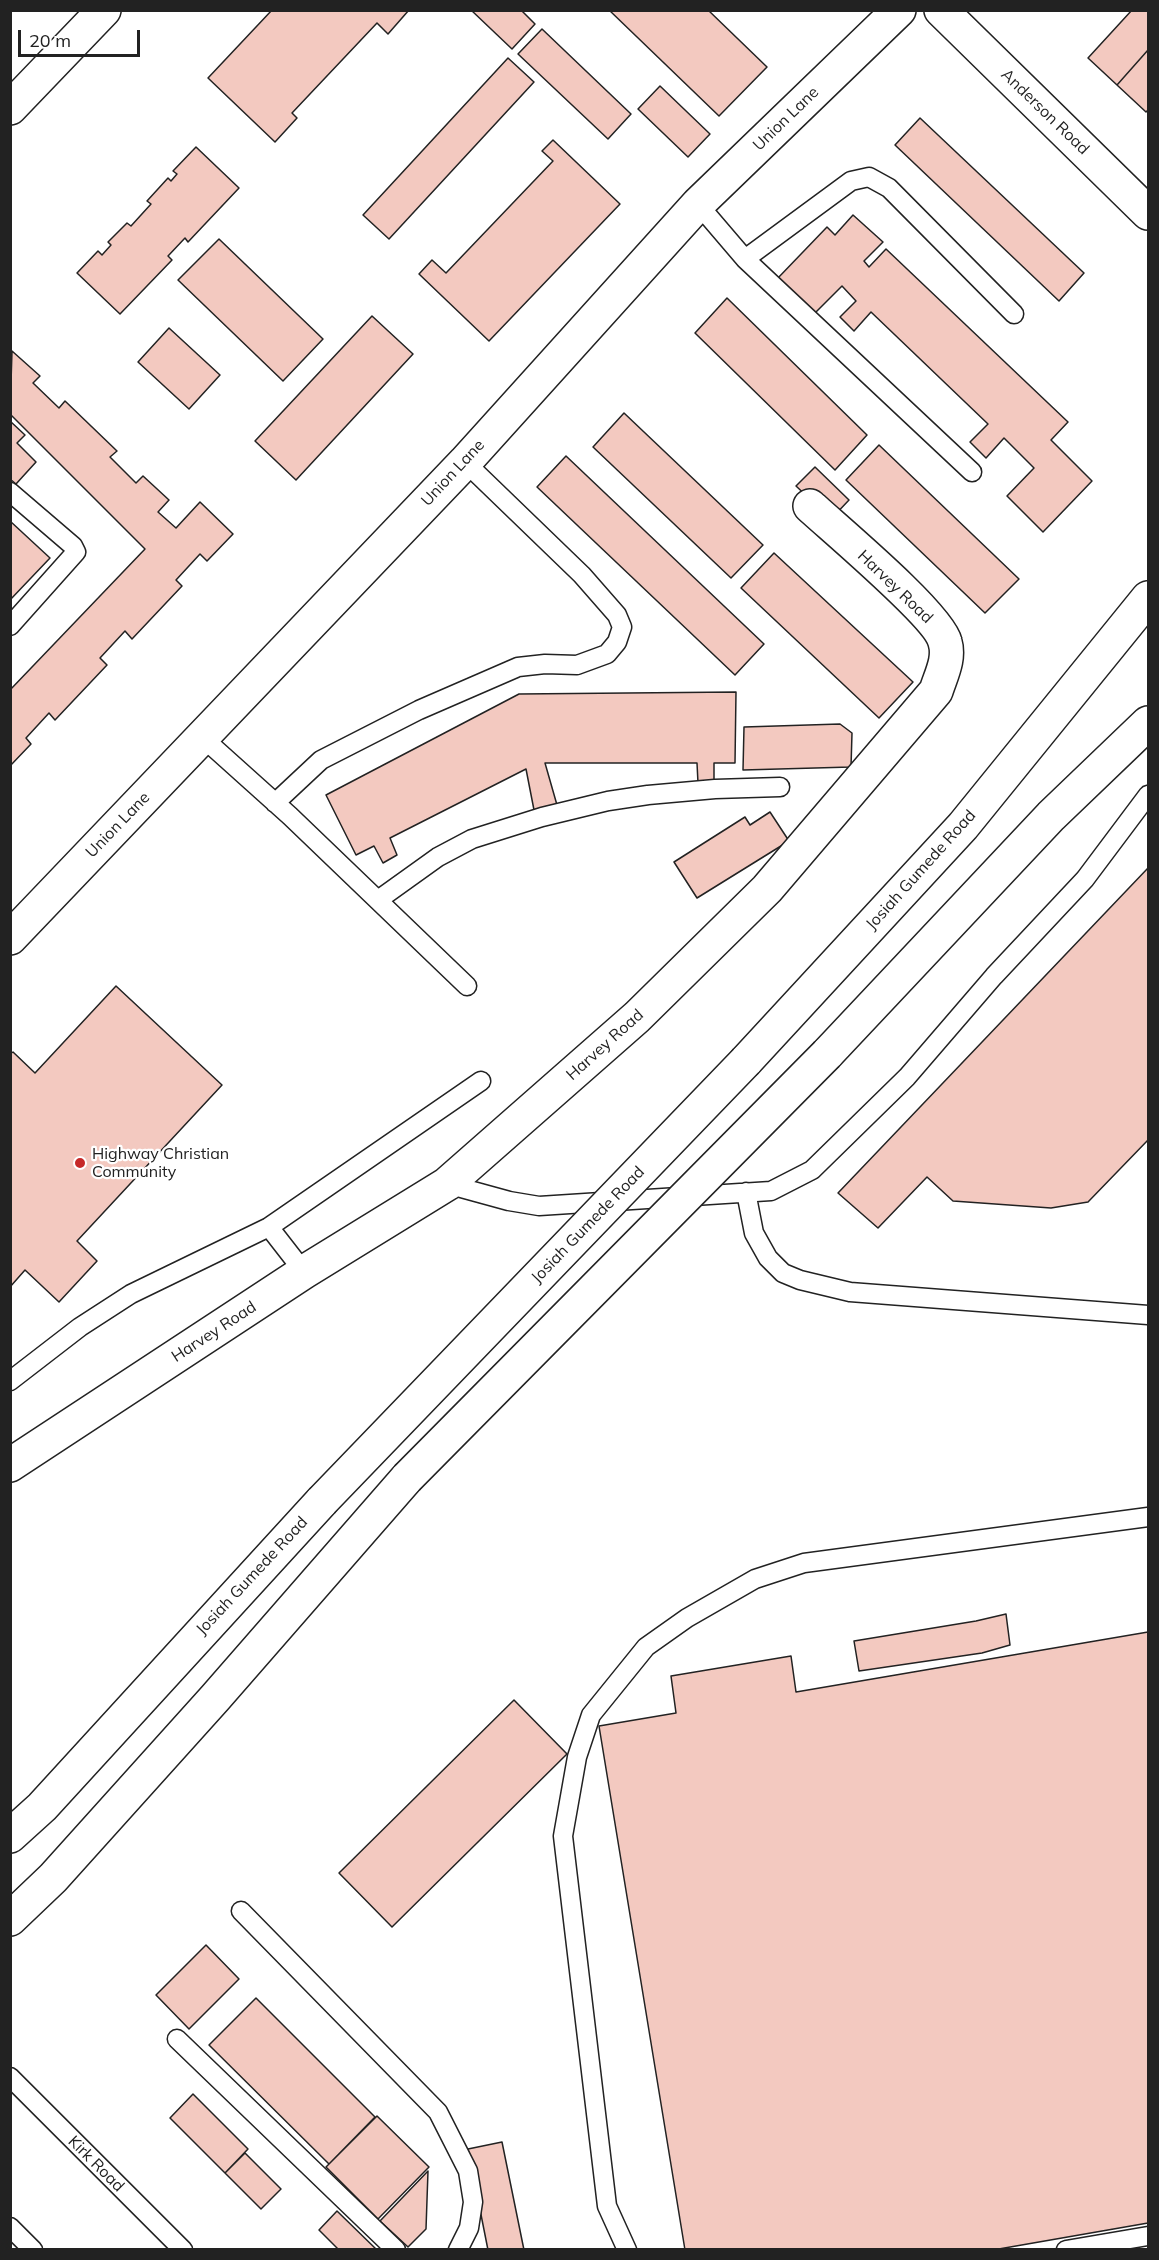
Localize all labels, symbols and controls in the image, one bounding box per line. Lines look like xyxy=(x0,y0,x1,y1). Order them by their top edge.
scale bar xyxy=(21,18,142,56)
text: 20 m xyxy=(29,29,71,52)
street label: Anderson Road xyxy=(997,65,1093,159)
street label: Union Lane xyxy=(749,83,823,155)
street label: Union Lane xyxy=(417,436,489,510)
street label: Harvey Road xyxy=(853,546,937,628)
street label: Union Lane xyxy=(82,788,154,862)
street label: Josiah Gumede Road xyxy=(862,806,980,934)
street label: Harvey Road xyxy=(563,1005,647,1085)
place label: Highway Christian Community xyxy=(92,1144,229,1182)
marker: Highway Christian Community xyxy=(73,1156,87,1170)
street label: Josiah Gumede Road xyxy=(527,1163,649,1287)
street label: Harvey Road xyxy=(168,1298,260,1366)
street label: Josiah Gumede Road xyxy=(192,1513,312,1639)
street label: Kirk Road xyxy=(64,2132,128,2196)

